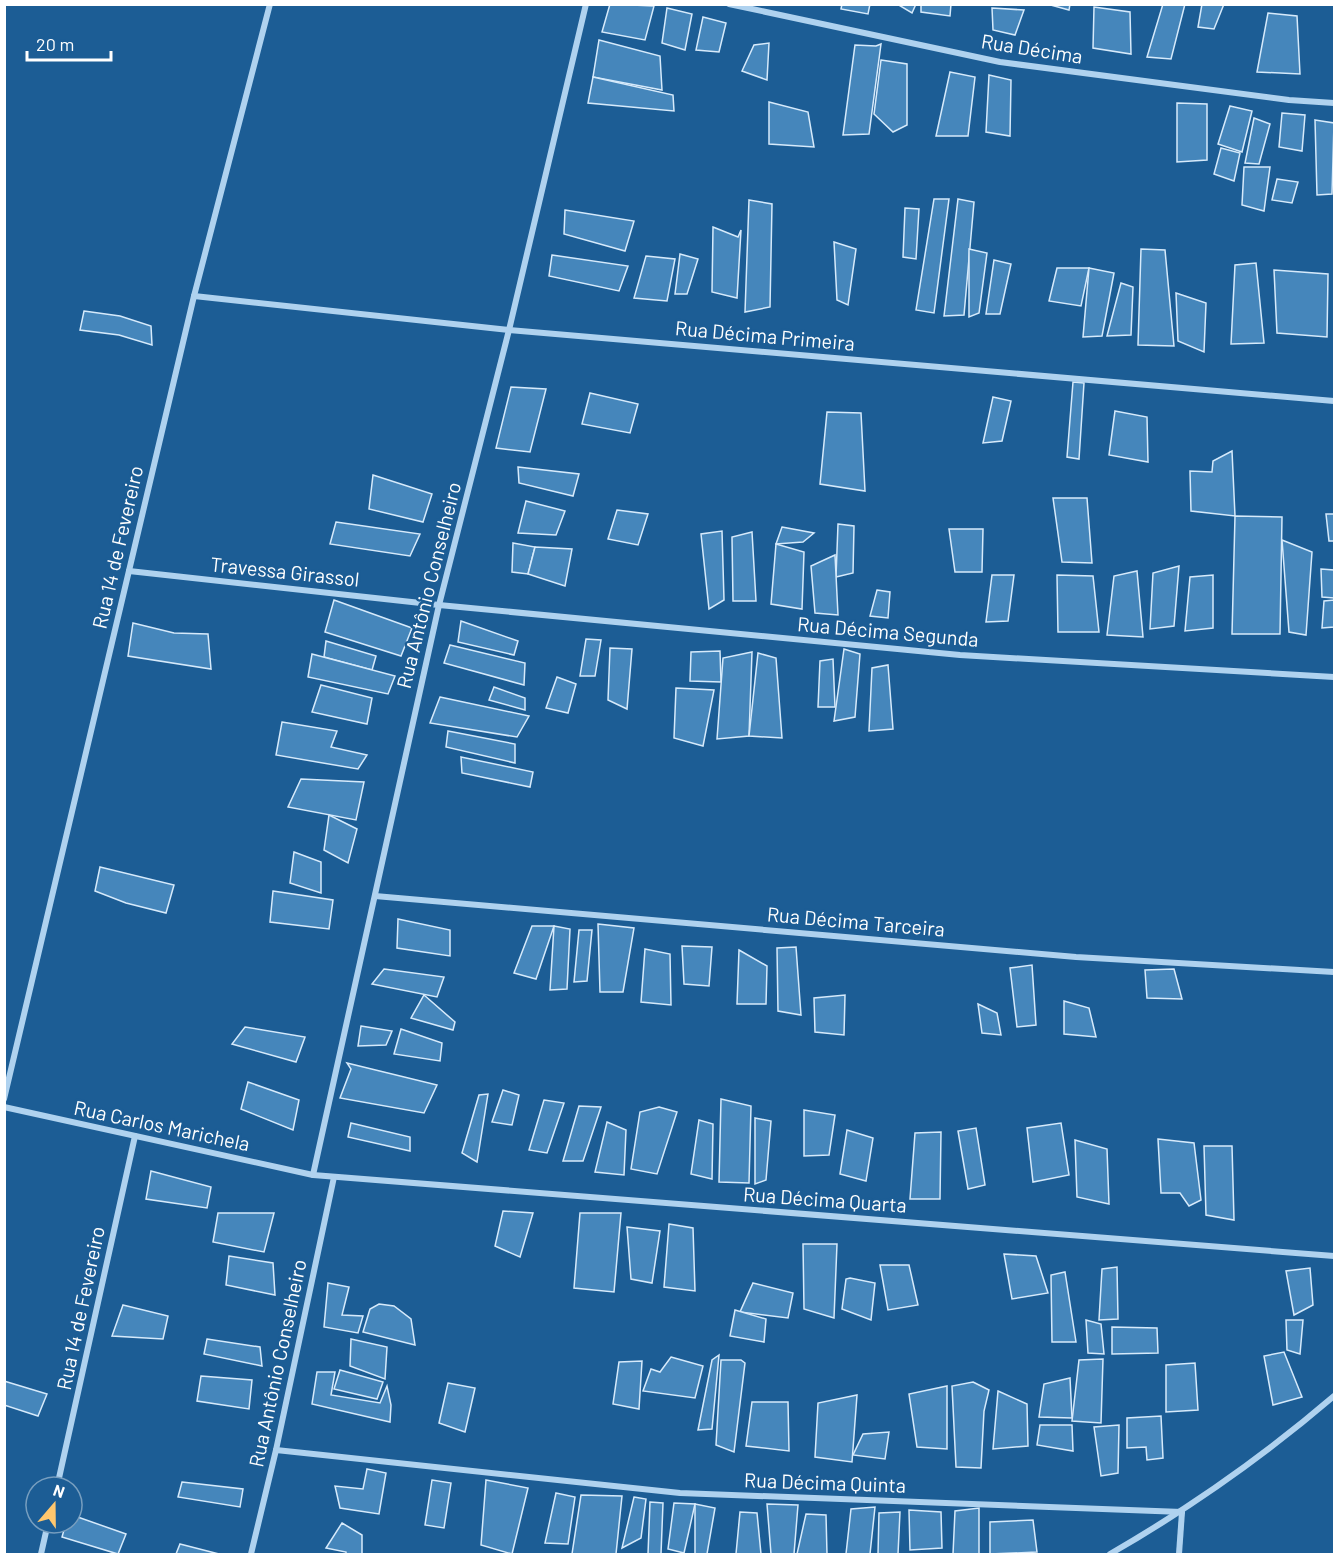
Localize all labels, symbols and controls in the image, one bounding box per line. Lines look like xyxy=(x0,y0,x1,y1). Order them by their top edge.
scale bar xyxy=(27,24,111,62)
street label: Rua Décima xyxy=(980,28,1084,68)
text: 20 m xyxy=(36,33,74,55)
street label: Rua Décima Primeira xyxy=(674,315,856,355)
street label: Rua 14 de Fevereiro xyxy=(87,463,147,631)
street label: Rua Antônio Conselheiro xyxy=(391,479,465,691)
street label: Travessa Girassol xyxy=(209,551,361,591)
street label: Rua Décima Segunda xyxy=(796,611,980,651)
street label: Rua Décima Tarceira xyxy=(766,901,946,941)
street label: Rua Carlos Marichela xyxy=(72,1095,252,1155)
street label: Rua Décima Quarta xyxy=(742,1181,908,1217)
street label: Rua 14 de Fevereiro xyxy=(51,1224,109,1392)
street label: Rua Antônio Conselheiro xyxy=(243,1257,311,1469)
street label: Rua Décima Quinta xyxy=(744,1467,906,1497)
north arrow xyxy=(24,1475,84,1535)
text: N xyxy=(51,1480,68,1501)

